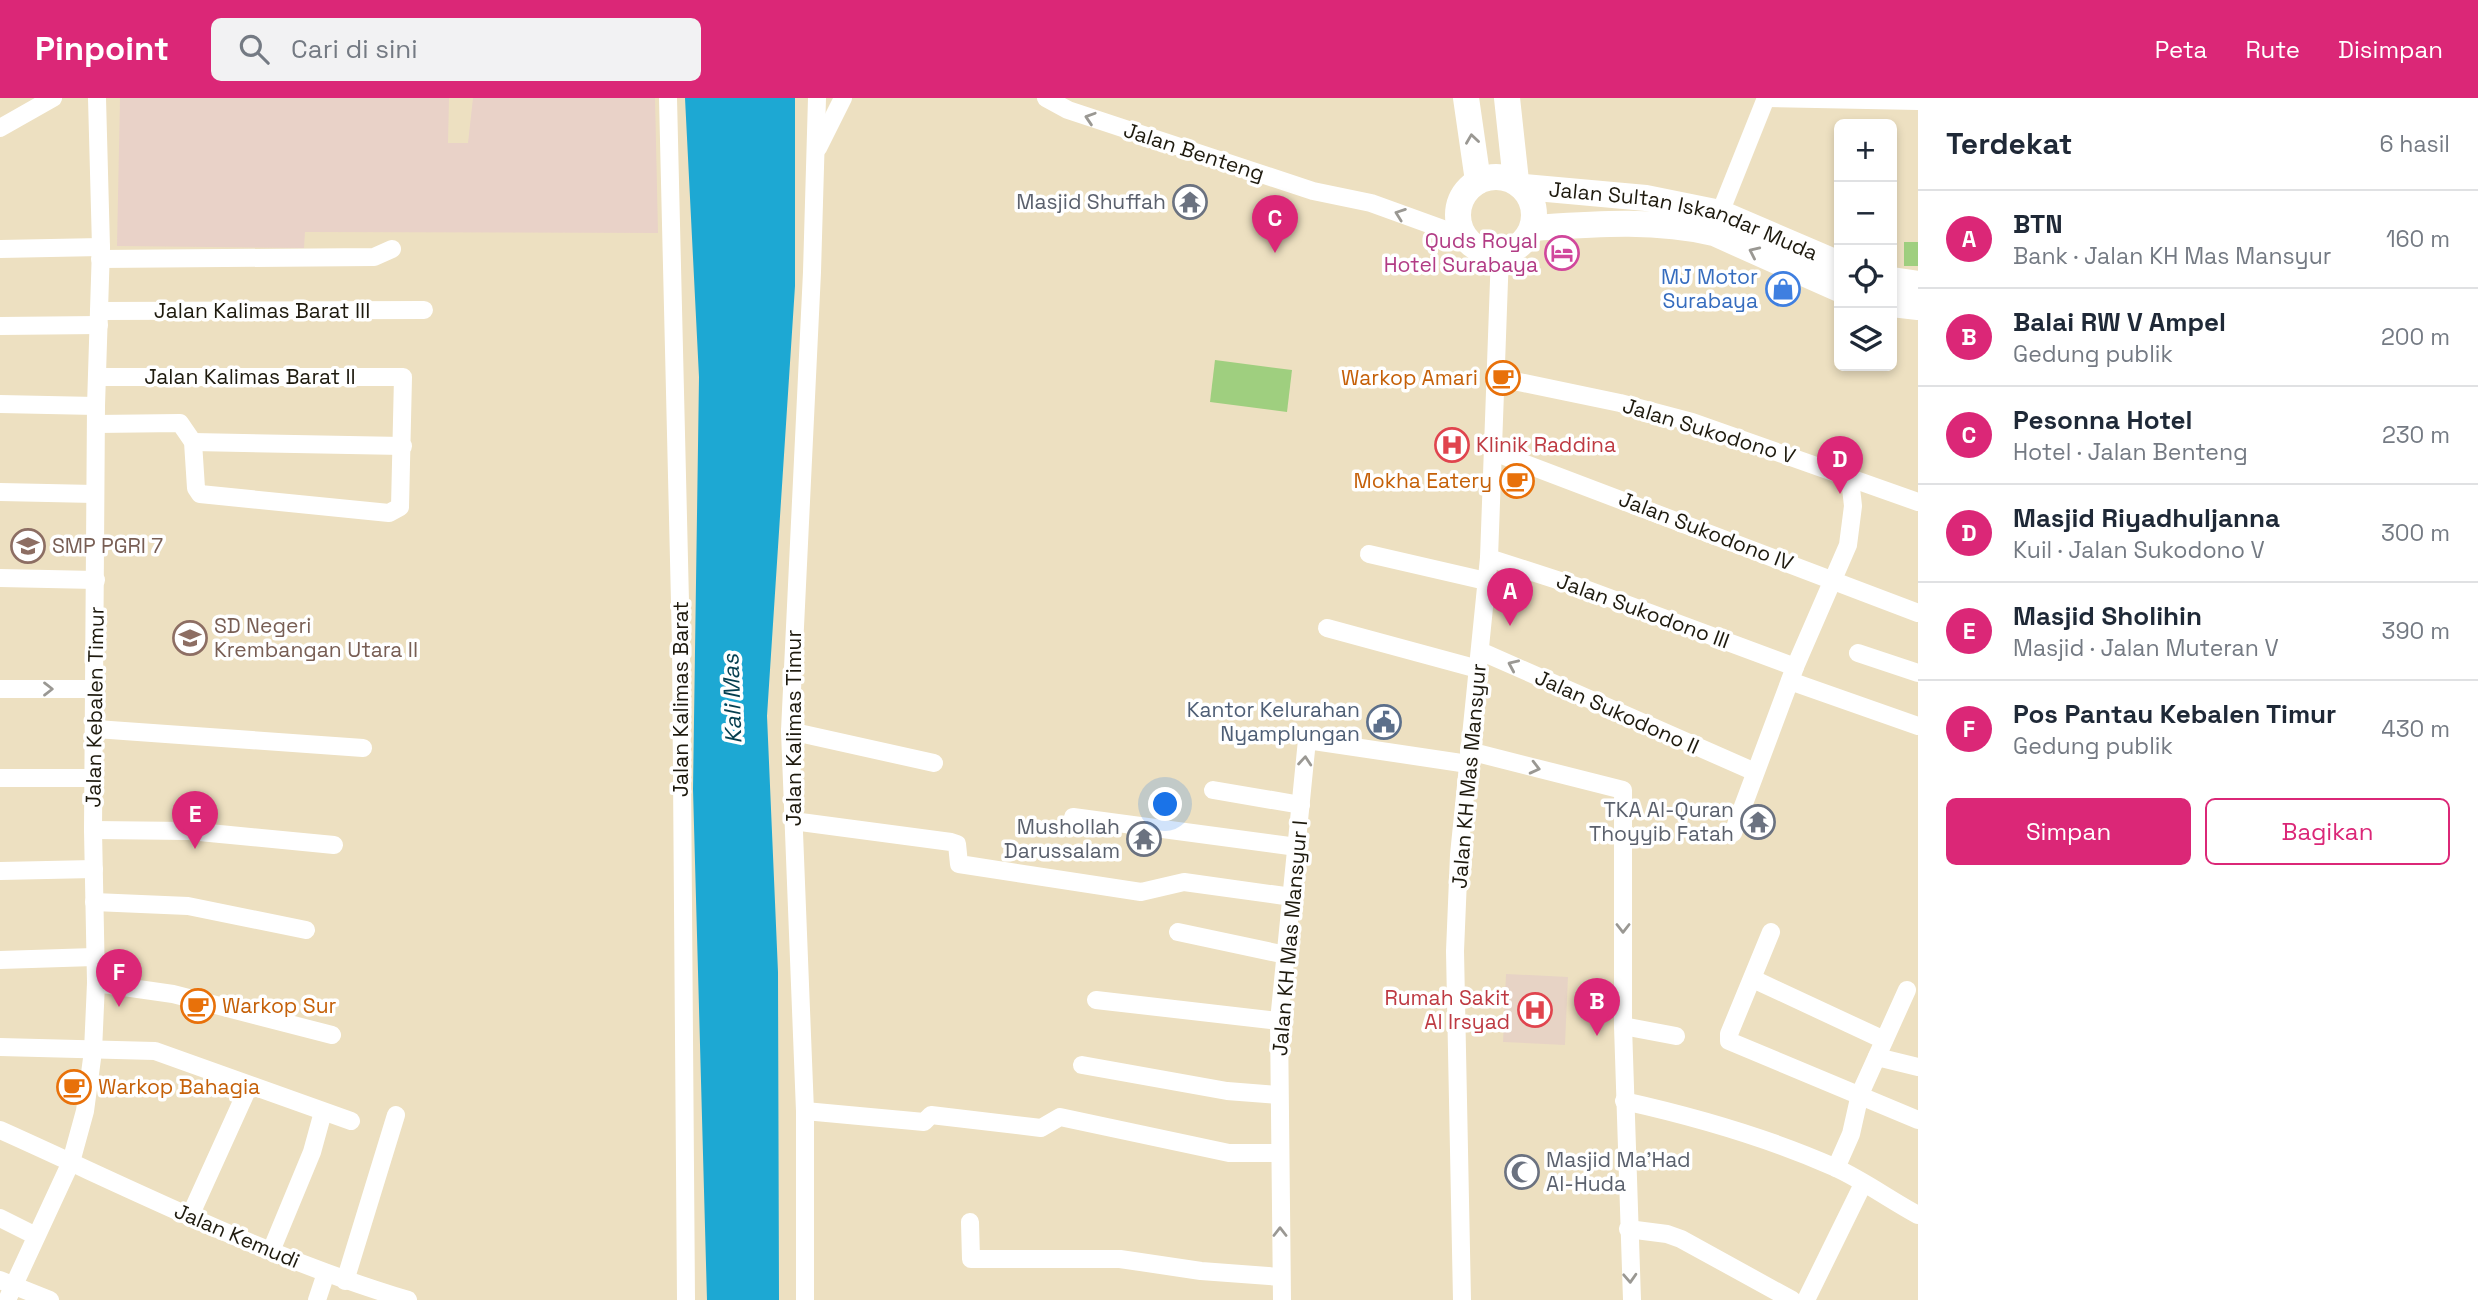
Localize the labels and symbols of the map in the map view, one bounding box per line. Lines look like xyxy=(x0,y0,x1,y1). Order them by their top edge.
one-way arrow xyxy=(1084,111,1096,126)
street label: Jalan Benteng xyxy=(1120,116,1268,187)
one-way arrow xyxy=(1465,134,1480,145)
street label: Jalan Sultan Iskandar Muda xyxy=(1548,175,1822,266)
temple icon: Masjid Shuffah xyxy=(1171,183,1209,221)
place label: Masjid Shuffah xyxy=(1016,188,1166,215)
pin: C xyxy=(1252,195,1298,253)
one-way arrow xyxy=(1395,208,1407,222)
place label: Quds Royal Hotel Surabaya xyxy=(1384,227,1538,278)
hotel icon: Quds Royal Hotel Surabaya xyxy=(1543,234,1581,272)
one-way arrow xyxy=(1749,246,1761,260)
place label: MJ Motor Surabaya xyxy=(1661,263,1758,314)
shop icon: MJ Motor Surabaya xyxy=(1764,270,1802,308)
street label: Jalan Kalimas Barat III xyxy=(154,297,370,324)
cafe icon: Warkop Amari xyxy=(1484,359,1522,397)
street label: Jalan Kalimas Barat II xyxy=(144,363,356,390)
place label: Warkop Amari xyxy=(1341,364,1478,391)
street label: Jalan Sukodono V xyxy=(1619,391,1799,470)
hospital icon: Klinik Raddina xyxy=(1433,426,1471,464)
place label: Klinik Raddina xyxy=(1476,431,1616,458)
pin: D xyxy=(1817,436,1863,494)
cafe icon: Mokha Eatery xyxy=(1498,462,1536,500)
place label: Mokha Eatery xyxy=(1354,467,1492,494)
street label: Jalan Sukodono IV xyxy=(1615,485,1797,576)
school or university icon: SMP PGRI 7 xyxy=(9,527,47,565)
place label: SMP PGRI 7 xyxy=(52,532,163,559)
street label: Jalan Sukodono III xyxy=(1553,567,1733,654)
pin: A xyxy=(1487,568,1533,626)
street label: Jalan Kalimas Barat xyxy=(667,601,694,797)
street label: Jalan Kebalen Timur xyxy=(79,606,110,808)
place label: SD Negeri Krembangan Utara II xyxy=(214,612,418,663)
school or university icon: SD Negeri Krembangan Utara II xyxy=(171,619,209,657)
street label: Jalan Kalimas Timur xyxy=(780,630,807,826)
water label: Kali Mas xyxy=(715,653,749,744)
one-way arrow xyxy=(1508,659,1520,673)
street label: Jalan KH Mas Mansyur xyxy=(1445,662,1492,890)
street label: Jalan Sukodono II xyxy=(1531,663,1704,760)
one-way arrow xyxy=(43,681,54,697)
place label: Kantor Kelurahan Nyamplungan xyxy=(1187,696,1360,747)
public building icon: Kantor Kelurahan Nyamplungan xyxy=(1365,703,1403,741)
one-way arrow xyxy=(1297,755,1312,766)
one-way arrow xyxy=(1529,760,1541,774)
your location xyxy=(1148,787,1182,821)
pin: E xyxy=(172,791,218,849)
place label: TKA Al-Quran Thoyyib Fatah xyxy=(1589,796,1734,847)
temple icon: TKA Al-Quran Thoyyib Fatah xyxy=(1739,803,1777,841)
place label: Mushollah Darussalam xyxy=(1004,813,1120,864)
street label: Jalan KH Mas Mansyur I xyxy=(1266,819,1313,1057)
temple icon: Mushollah Darussalam xyxy=(1125,820,1163,858)
one-way arrow xyxy=(1615,923,1631,934)
pin: F xyxy=(96,949,142,1007)
pin: B xyxy=(1574,978,1620,1036)
place label: Rumah Sakit Al Irsyad xyxy=(1384,984,1510,1035)
cafe icon: Warkop Sur xyxy=(179,987,217,1025)
hospital icon: Rumah Sakit Al Irsyad xyxy=(1516,991,1554,1029)
place label: Warkop Sur xyxy=(222,992,337,1019)
cafe icon: Warkop Bahagia xyxy=(55,1068,93,1106)
place label: Warkop Bahagia xyxy=(98,1073,260,1100)
place label: Masjid Ma'Had Al-Huda xyxy=(1546,1146,1691,1197)
mosque icon: Masjid Ma'Had Al-Huda xyxy=(1503,1153,1541,1191)
street label: Jalan Kemudi xyxy=(170,1197,304,1274)
one-way arrow xyxy=(1273,1226,1288,1237)
one-way arrow xyxy=(1623,1272,1638,1283)

